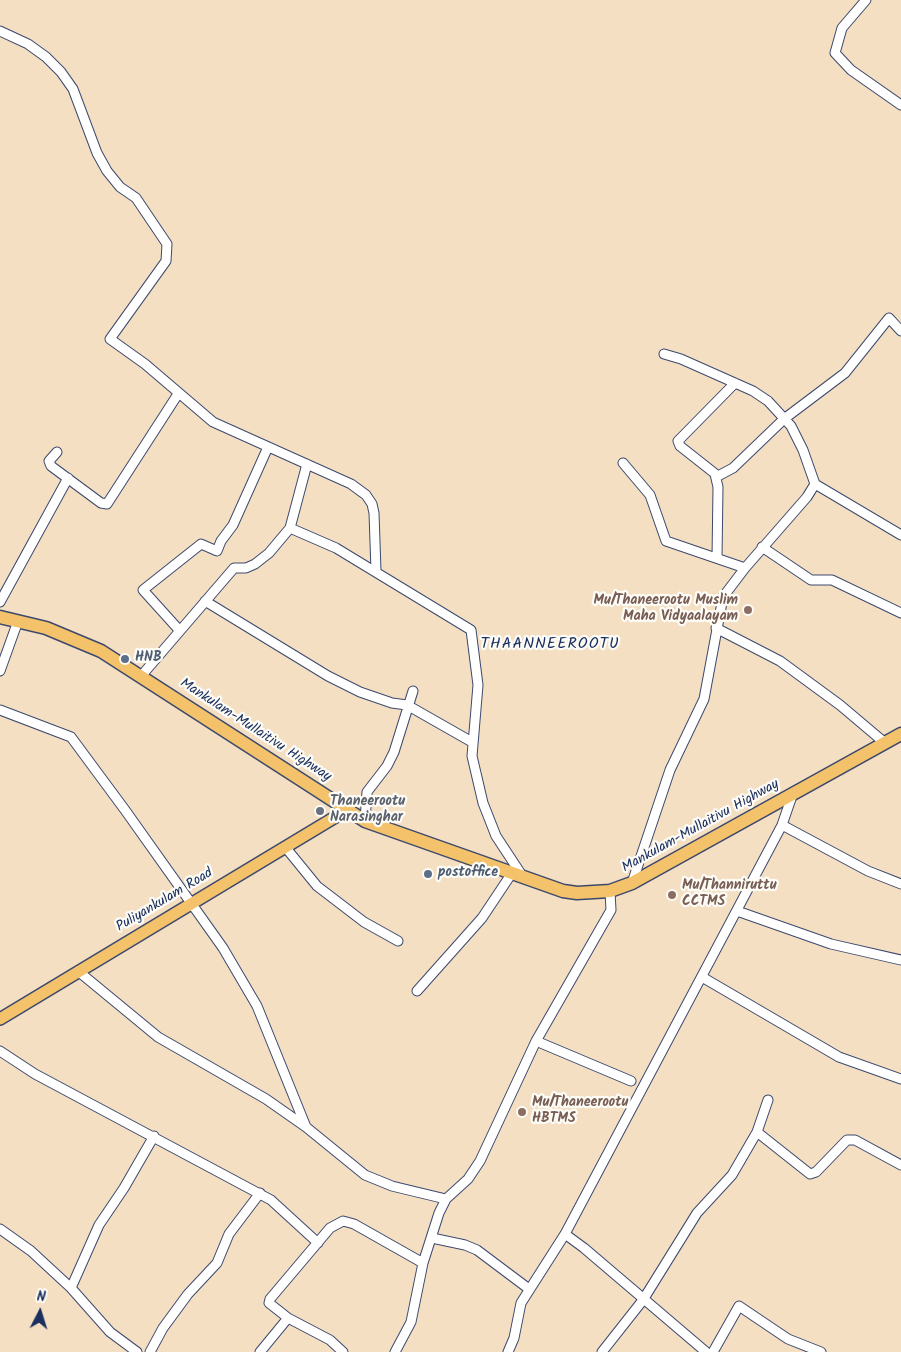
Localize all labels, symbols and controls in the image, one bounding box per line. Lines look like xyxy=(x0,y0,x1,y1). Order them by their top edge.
place label: Mu/Thaneerootu Muslim Maha Vidyaalayam xyxy=(594,594,738,626)
marker: Mu/Thaneerootu Muslim Maha Vidyaalayam xyxy=(742,604,754,616)
district label: THAANNEEROOTU xyxy=(479,635,621,655)
place label: HNB xyxy=(135,651,162,667)
marker: HNB xyxy=(119,653,131,665)
street label: Mankulam-Mullaitivu Highway xyxy=(176,676,334,786)
street label: Mankulam-Mullaitivu Highway xyxy=(620,777,782,877)
place label: Thaneerootu Narasinghar xyxy=(330,795,405,828)
marker: Thaneerootu Narasinghar xyxy=(314,805,326,817)
street label: Puliyankulam Road xyxy=(114,866,216,936)
place label: postoffice xyxy=(438,866,498,882)
marker: postoffice xyxy=(422,868,434,880)
place label: Mu/Thanniruttu CCTMS xyxy=(682,879,776,912)
marker: Mu/Thanniruttu CCTMS xyxy=(666,889,678,901)
place label: Mu/Thaneerootu HBTMS xyxy=(532,1096,628,1128)
marker: Mu/Thaneerootu HBTMS xyxy=(516,1106,528,1118)
text: N xyxy=(36,1286,47,1308)
north arrow xyxy=(15,1287,65,1337)

